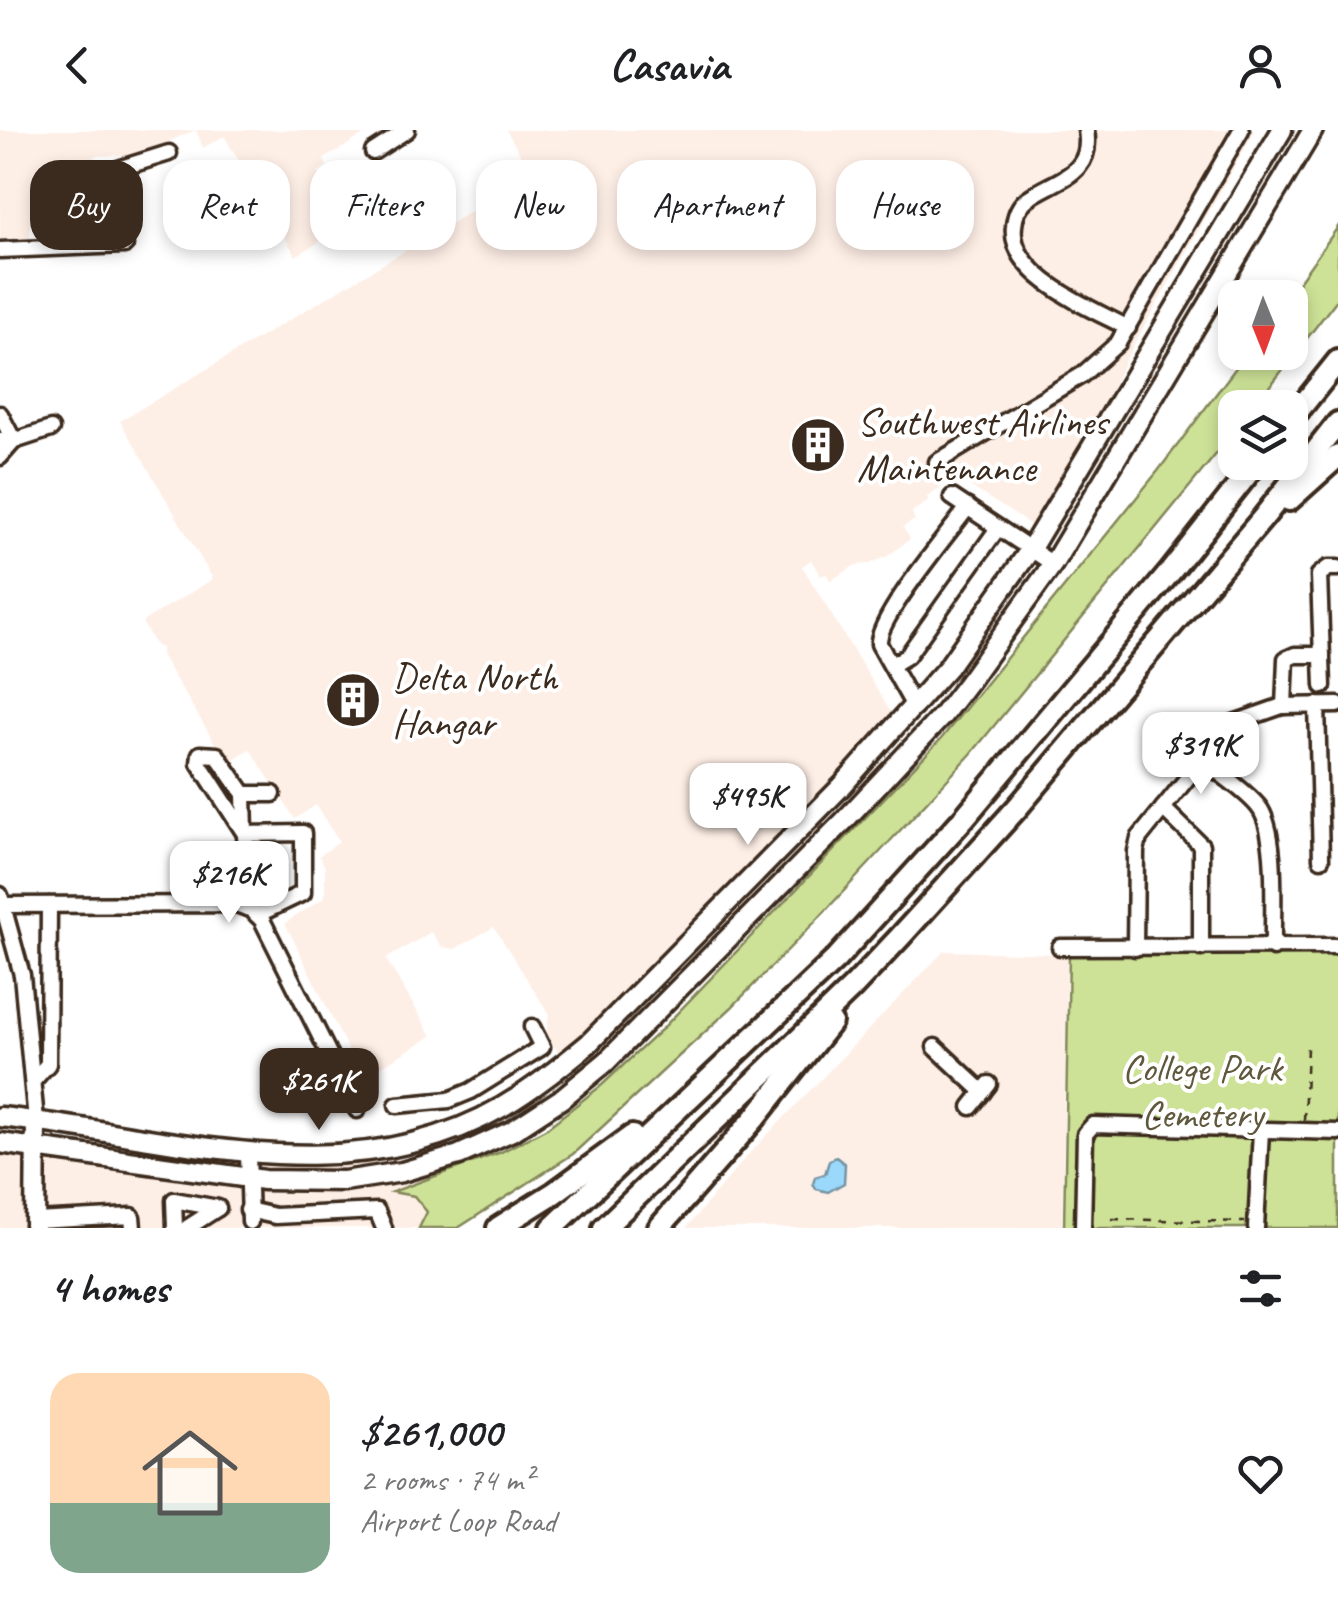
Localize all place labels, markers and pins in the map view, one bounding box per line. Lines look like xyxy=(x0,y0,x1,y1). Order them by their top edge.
place label: Southwest Airlines Maintenance xyxy=(857,397,1111,493)
building icon: Southwest Airlines Maintenance xyxy=(788,415,848,475)
place label: Delta North Hangar xyxy=(392,652,559,748)
building icon: Delta North Hangar xyxy=(323,670,383,730)
pin: $319K xyxy=(1131,712,1271,797)
pin: $495K xyxy=(678,763,818,848)
pin: $216K xyxy=(159,841,299,926)
pin: $261K xyxy=(249,1048,389,1133)

